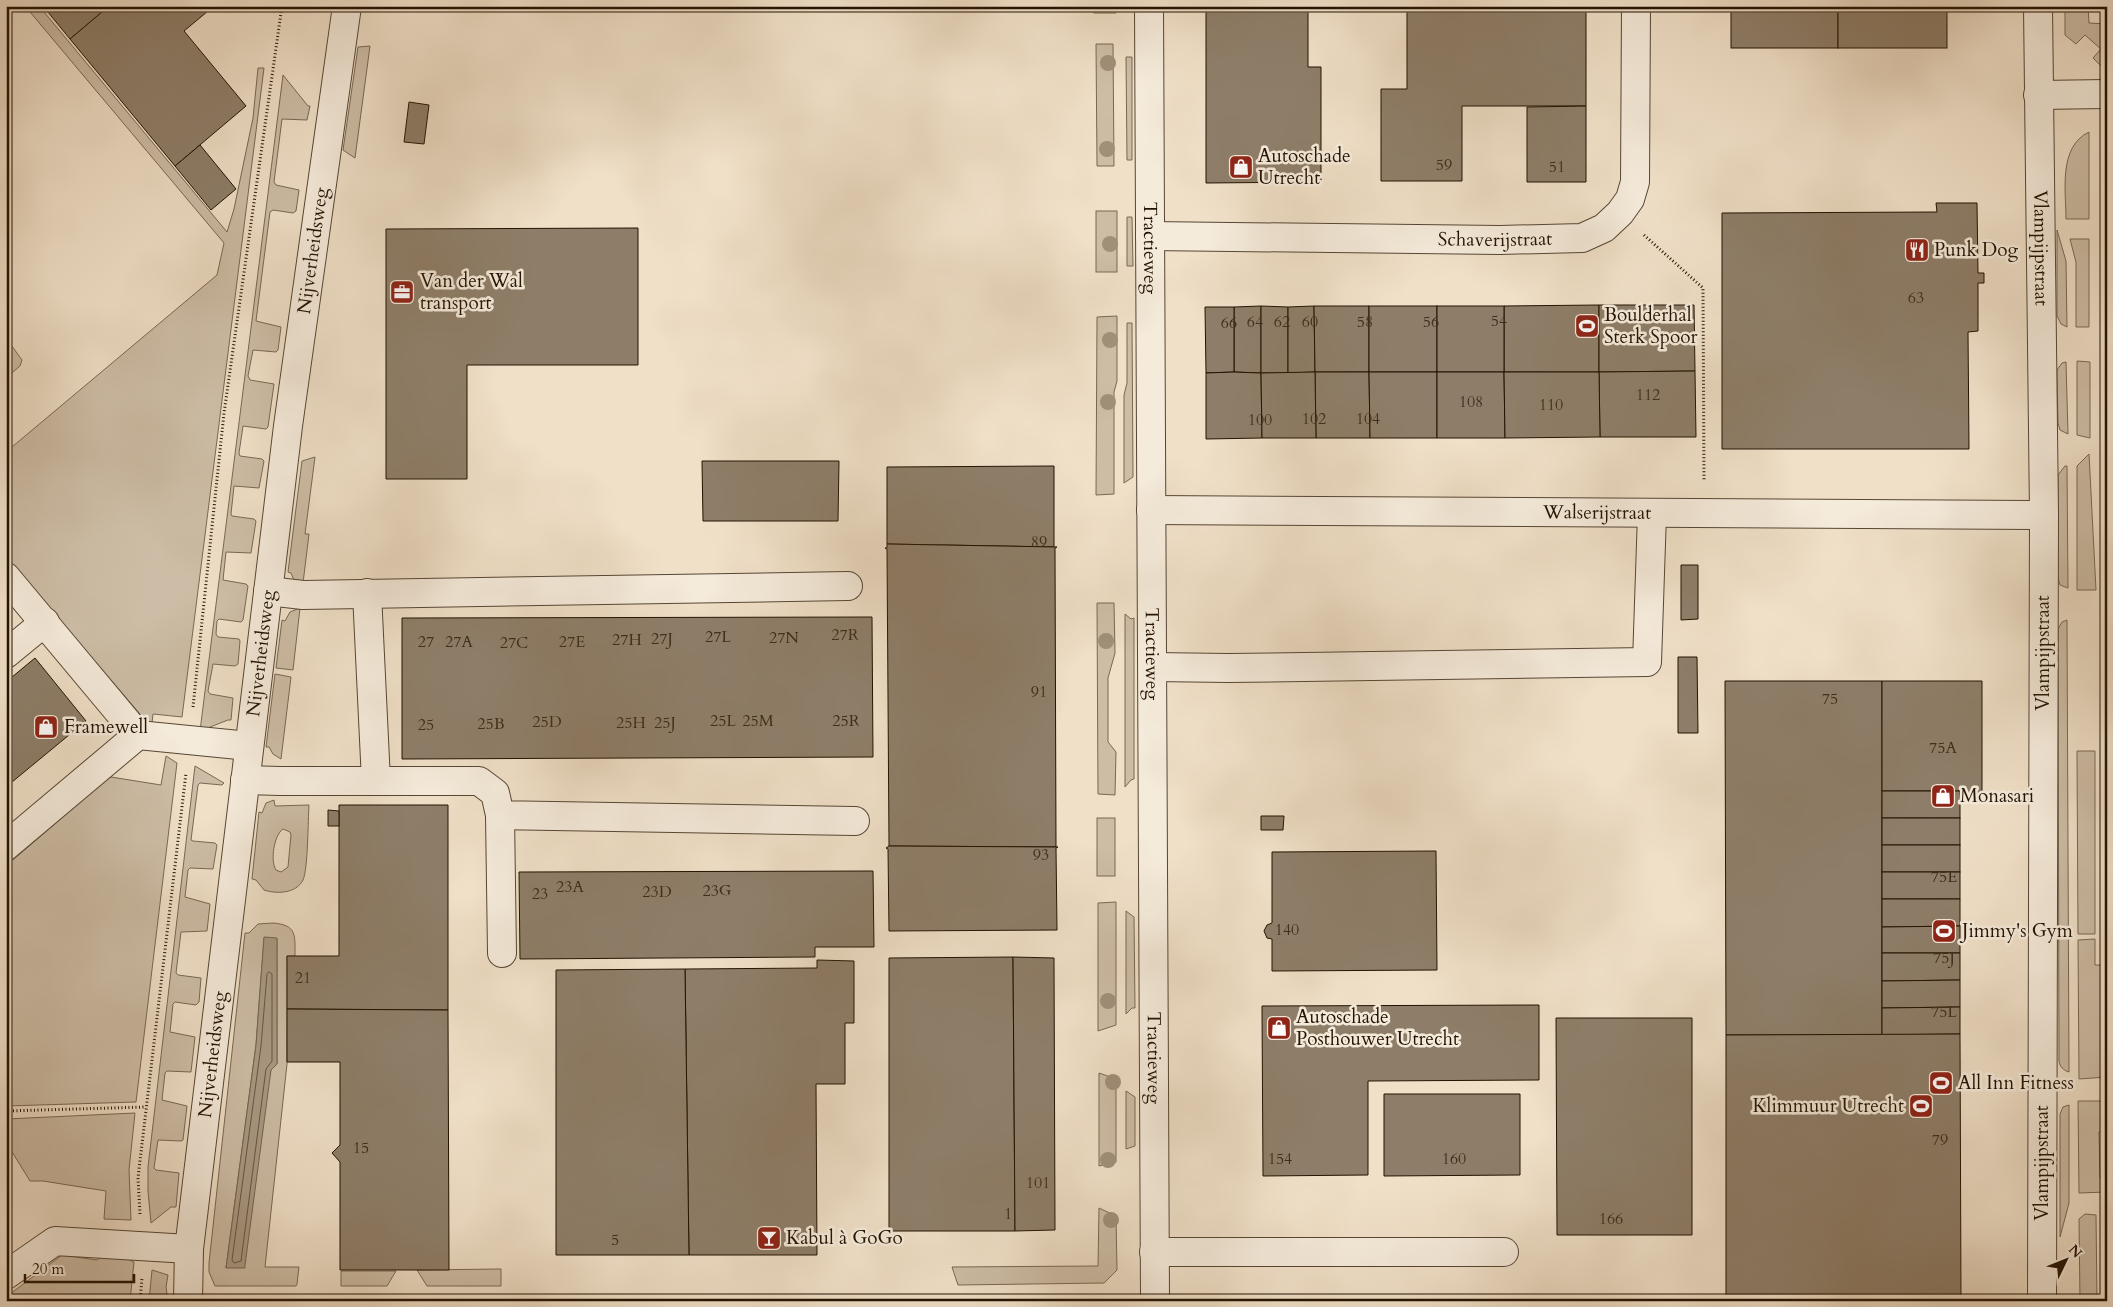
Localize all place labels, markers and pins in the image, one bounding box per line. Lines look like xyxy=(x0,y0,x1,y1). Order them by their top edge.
place label: Autoschade Utrecht xyxy=(1258,143,1351,191)
shop icon: Autoschade Utrecht xyxy=(1228,154,1254,180)
restaurant icon: Punk Dog xyxy=(1904,237,1930,263)
place label: Punk Dog xyxy=(1934,237,2018,263)
place label: Van der Wal transport xyxy=(420,268,523,316)
office icon: Van der Wal transport xyxy=(389,279,415,305)
place label: Boulderhal Sterk Spoor xyxy=(1604,302,1698,350)
sports icon: Boulderhal Sterk Spoor xyxy=(1574,313,1600,339)
shop icon: Framewell xyxy=(33,714,59,740)
place label: Framewell xyxy=(64,714,148,740)
shop icon: Monasari xyxy=(1930,783,1956,809)
place label: Monasari xyxy=(1960,783,2034,809)
sports icon: Jimmy's Gym xyxy=(1931,918,1957,944)
place label: Jimmy's Gym xyxy=(1959,918,2074,944)
place label: Autoschade Posthouwer Utrecht xyxy=(1296,1004,1459,1052)
shop icon: Autoschade Posthouwer Utrecht xyxy=(1266,1015,1292,1041)
sports icon: All Inn Fitness xyxy=(1928,1070,1954,1096)
place label: All Inn Fitness xyxy=(1958,1070,2074,1096)
place label: Klimmuur Utrecht xyxy=(1752,1093,1904,1119)
sports icon: Klimmuur Utrecht xyxy=(1908,1093,1934,1119)
bar icon: Kabul à GoGo xyxy=(756,1225,782,1251)
place label: Kabul à GoGo xyxy=(786,1225,903,1251)

